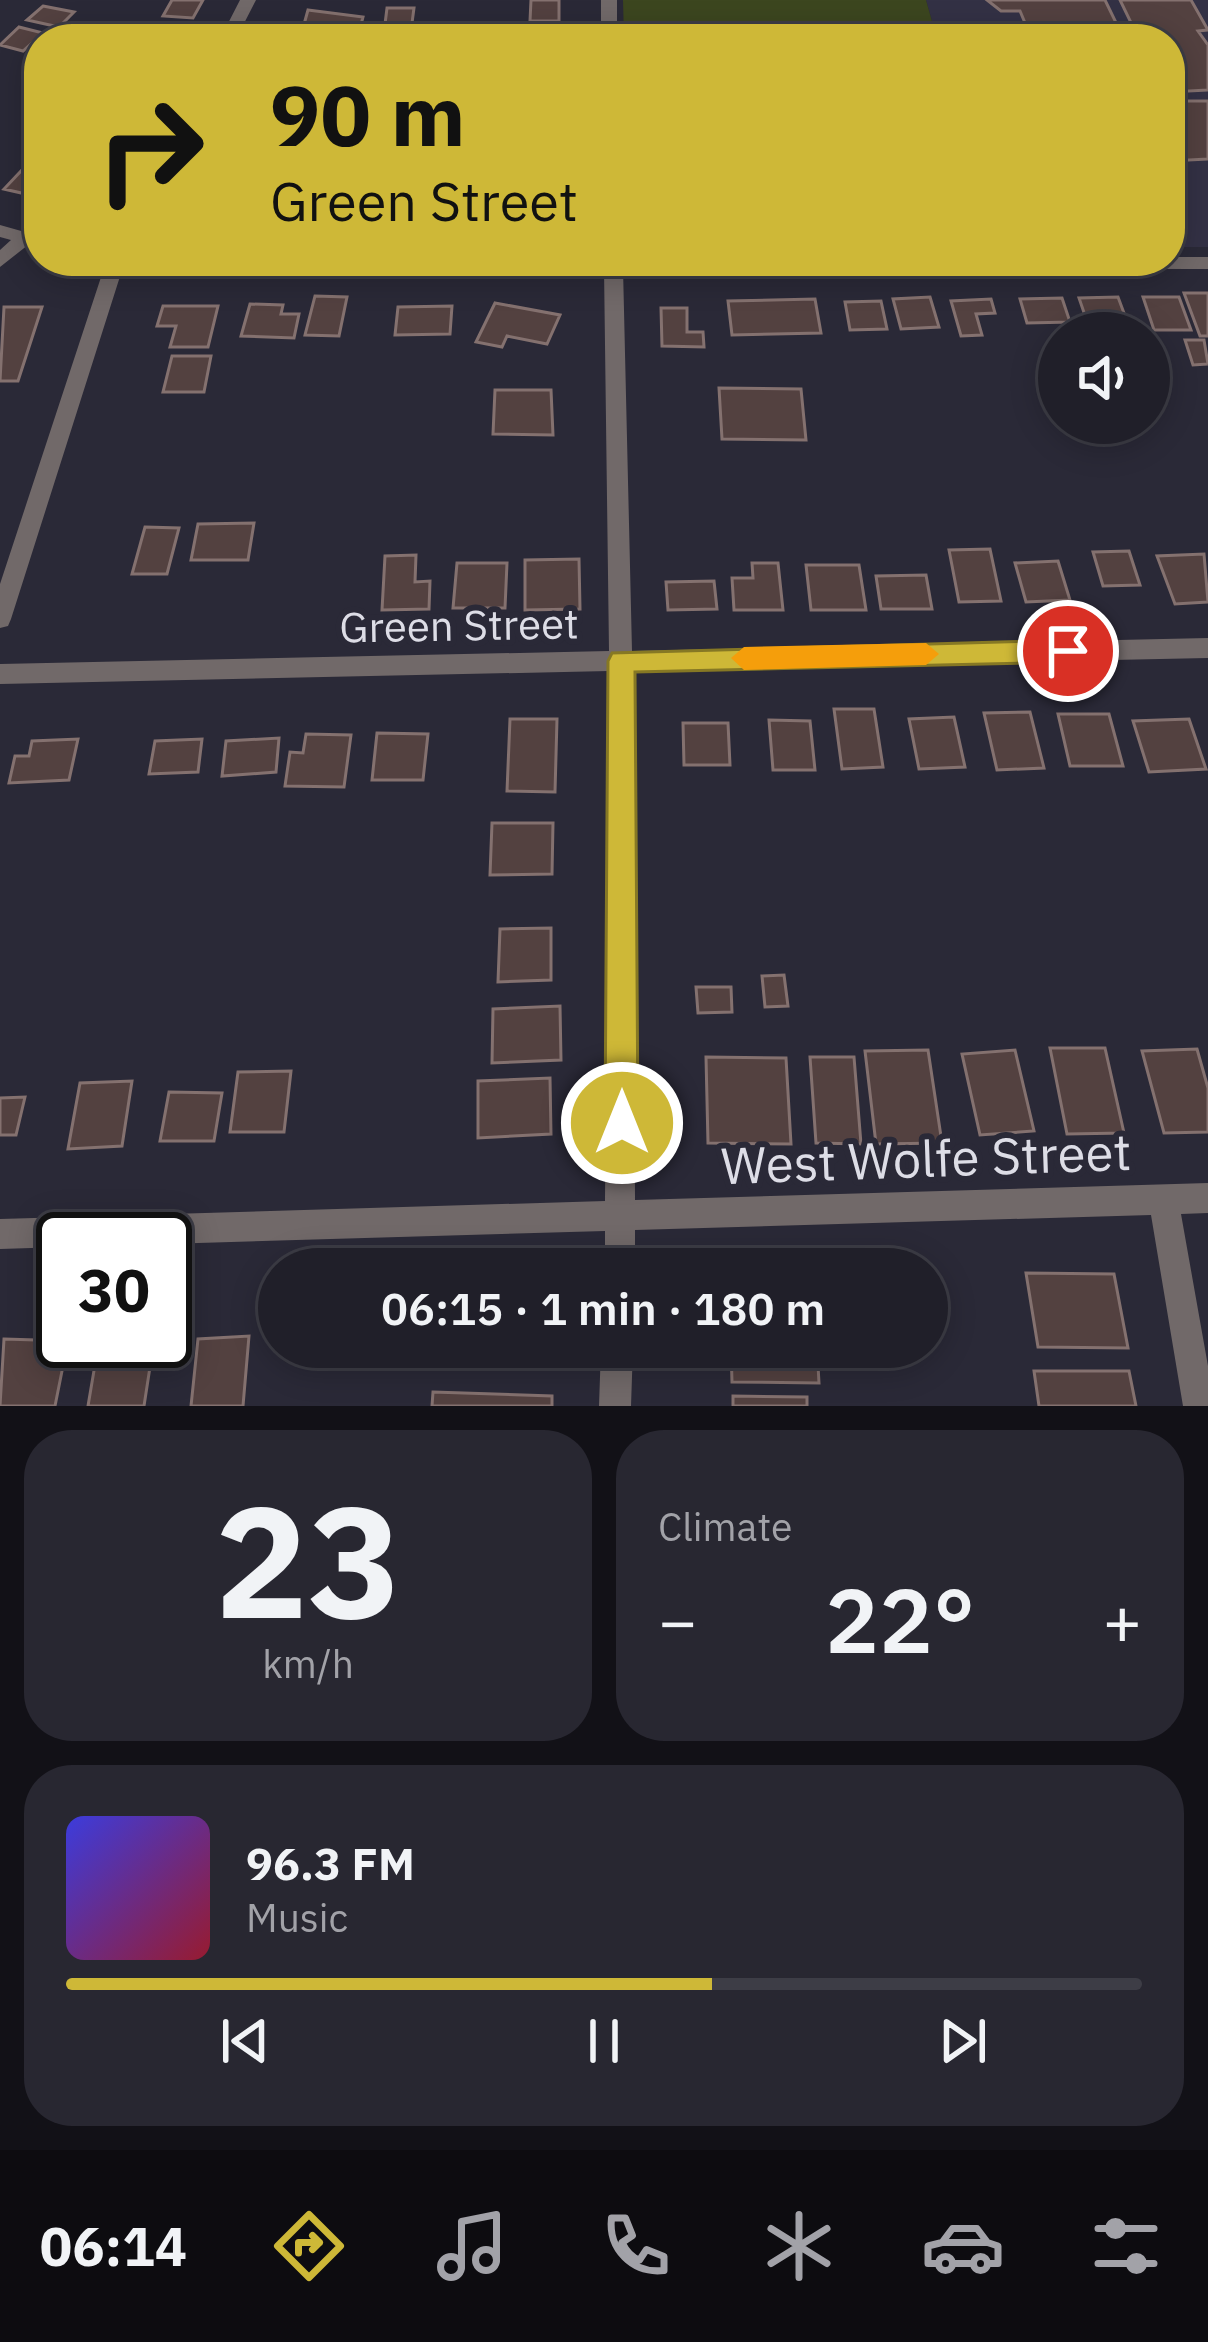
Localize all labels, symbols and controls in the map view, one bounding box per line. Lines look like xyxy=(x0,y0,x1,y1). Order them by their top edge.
text: 90 m xyxy=(270,60,466,169)
icon: right xyxy=(72,72,228,228)
text: Green Street xyxy=(270,166,578,236)
map controls xyxy=(1038,312,1170,444)
button: sound xyxy=(1038,312,1170,444)
street label: Green Street xyxy=(339,595,579,655)
pin xyxy=(1017,600,1119,702)
icon: arrive xyxy=(1035,618,1101,684)
position arrow xyxy=(559,1060,685,1186)
street label: West Wolfe Street xyxy=(720,1118,1132,1198)
speed limit sign: 30 xyxy=(36,1212,192,1368)
text: 06:15 · 1 min · 180 m xyxy=(381,1279,825,1337)
text: 23 xyxy=(214,1458,402,1661)
text: Climate xyxy=(658,1501,792,1552)
text: 22° xyxy=(825,1561,975,1678)
text: − xyxy=(658,1577,698,1663)
text: + xyxy=(1102,1577,1142,1663)
text: km/h xyxy=(262,1638,354,1689)
text: 96.3 FM xyxy=(246,1834,415,1892)
text: Music xyxy=(246,1892,348,1943)
icon: previous xyxy=(212,2008,278,2074)
icon: pause xyxy=(571,2008,637,2074)
icon: next xyxy=(930,2008,996,2074)
icon: directions xyxy=(267,2204,351,2288)
icon: music xyxy=(430,2204,514,2288)
icon: phone xyxy=(594,2204,678,2288)
icon: climate xyxy=(757,2204,841,2288)
icon: car xyxy=(921,2204,1005,2288)
icon: filters xyxy=(1084,2204,1168,2288)
text: 06:14 xyxy=(40,2211,187,2281)

